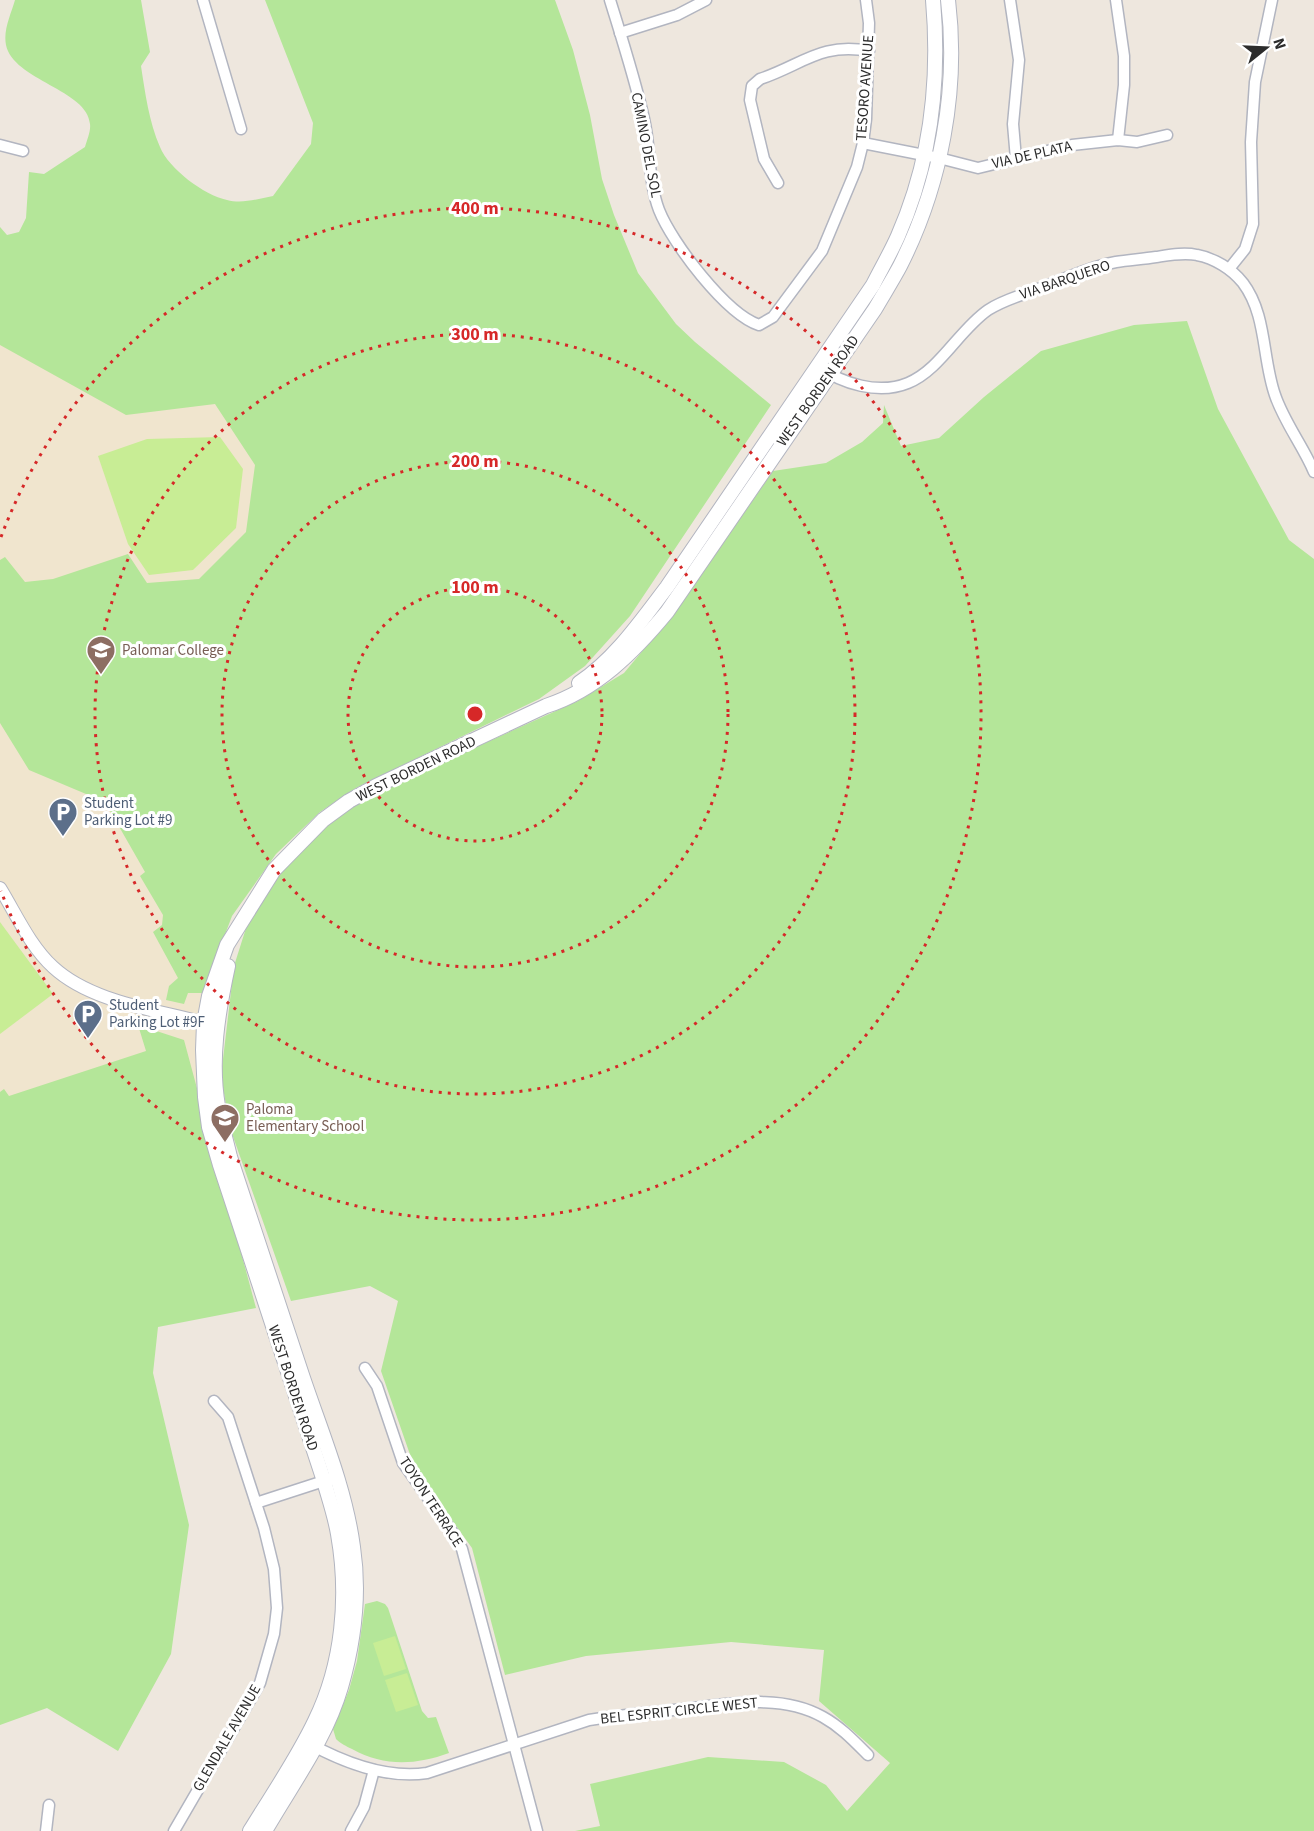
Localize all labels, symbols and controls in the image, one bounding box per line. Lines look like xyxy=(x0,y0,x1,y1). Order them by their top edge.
north arrow xyxy=(1236,18,1296,78)
street label: TESORO AVENUE xyxy=(851,34,879,142)
text: N xyxy=(1267,35,1291,52)
street label: CAMINO DEL SOL xyxy=(625,91,667,199)
street label: VIA DE PLATA xyxy=(990,135,1075,174)
text: 400 m xyxy=(451,196,499,221)
street label: VIA BARQUERO xyxy=(1017,255,1113,305)
text: 300 m xyxy=(451,322,499,347)
street label: WEST BORDEN ROAD xyxy=(772,331,864,451)
text: 200 m xyxy=(451,449,499,474)
text: 100 m xyxy=(451,575,499,600)
school or university icon: Palomar College xyxy=(85,634,117,676)
place label: Palomar College xyxy=(122,640,224,661)
centre of rings xyxy=(465,704,485,724)
street label: WEST BORDEN ROAD xyxy=(352,731,480,807)
place label: Student Parking Lot #9 xyxy=(84,793,172,831)
parking icon: Student Parking Lot #9 xyxy=(47,796,79,838)
place label: Student Parking Lot #9F xyxy=(109,995,205,1033)
parking icon: Student Parking Lot #9F xyxy=(72,998,104,1040)
place label: Paloma Elementary School xyxy=(246,1099,364,1137)
school or university icon: Paloma Elementary School xyxy=(209,1102,241,1144)
street label: WEST BORDEN ROAD xyxy=(263,1322,323,1454)
street label: TOYON TERRACE xyxy=(394,1453,468,1552)
street label: GLENDALE AVENUE xyxy=(188,1681,266,1795)
street label: BEL ESPRIT CIRCLE WEST xyxy=(599,1692,759,1730)

